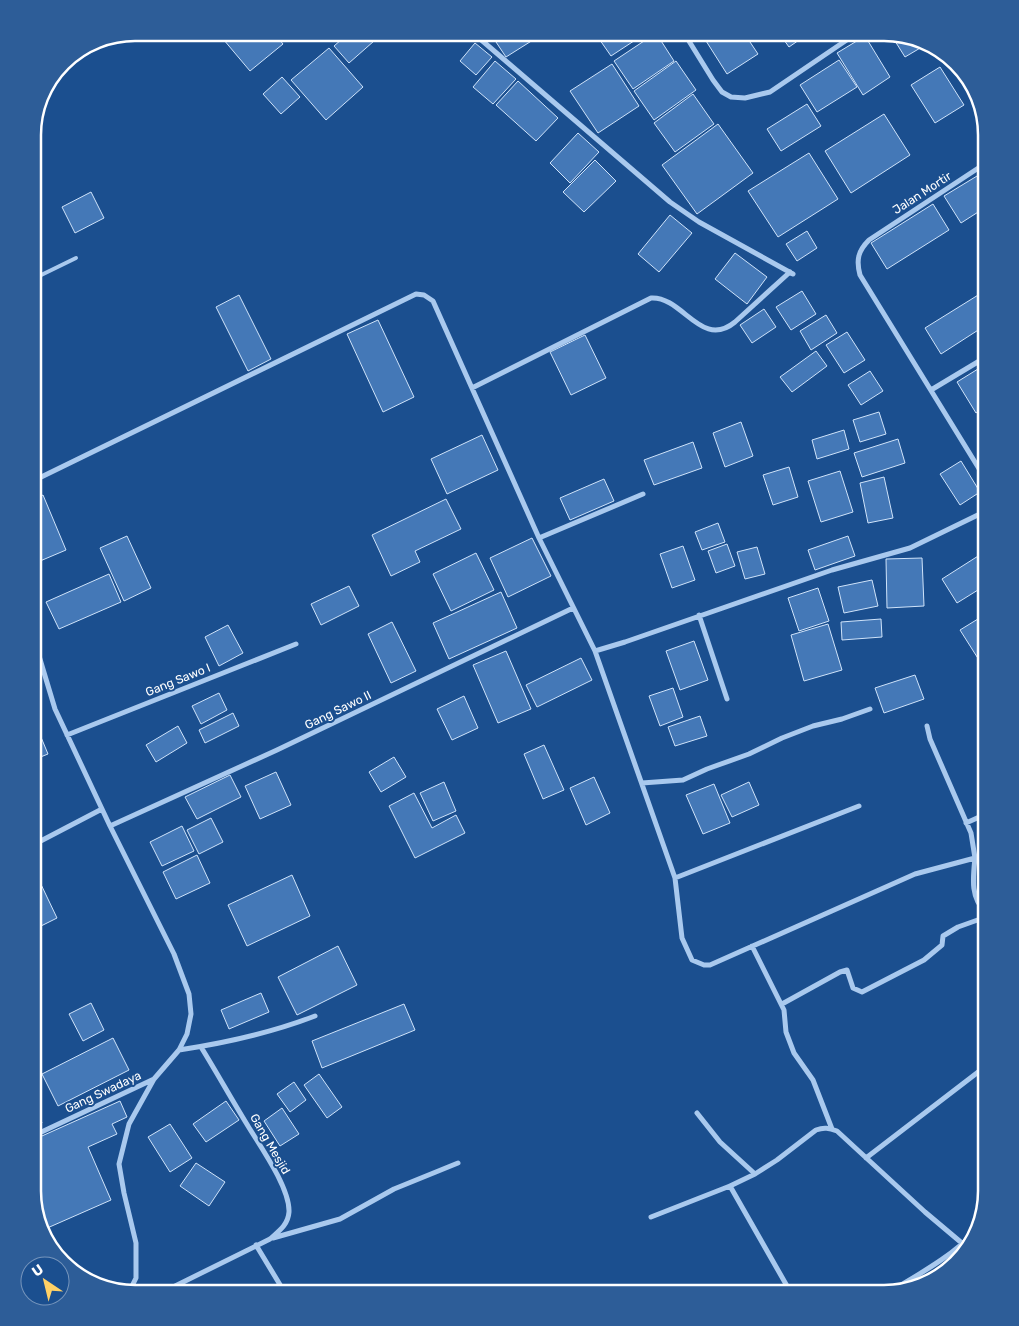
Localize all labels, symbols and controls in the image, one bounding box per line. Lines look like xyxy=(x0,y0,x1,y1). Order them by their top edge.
street label: Jalan Mortir xyxy=(890,169,954,217)
street label: Gang Sawo I xyxy=(143,661,213,699)
street label: Gang Sawo II xyxy=(303,688,373,732)
street label: Gang Swadaya xyxy=(63,1068,143,1116)
street label: Gang Mesjid xyxy=(247,1111,293,1177)
north arrow xyxy=(20,1256,70,1306)
text: U xyxy=(29,1261,47,1281)

